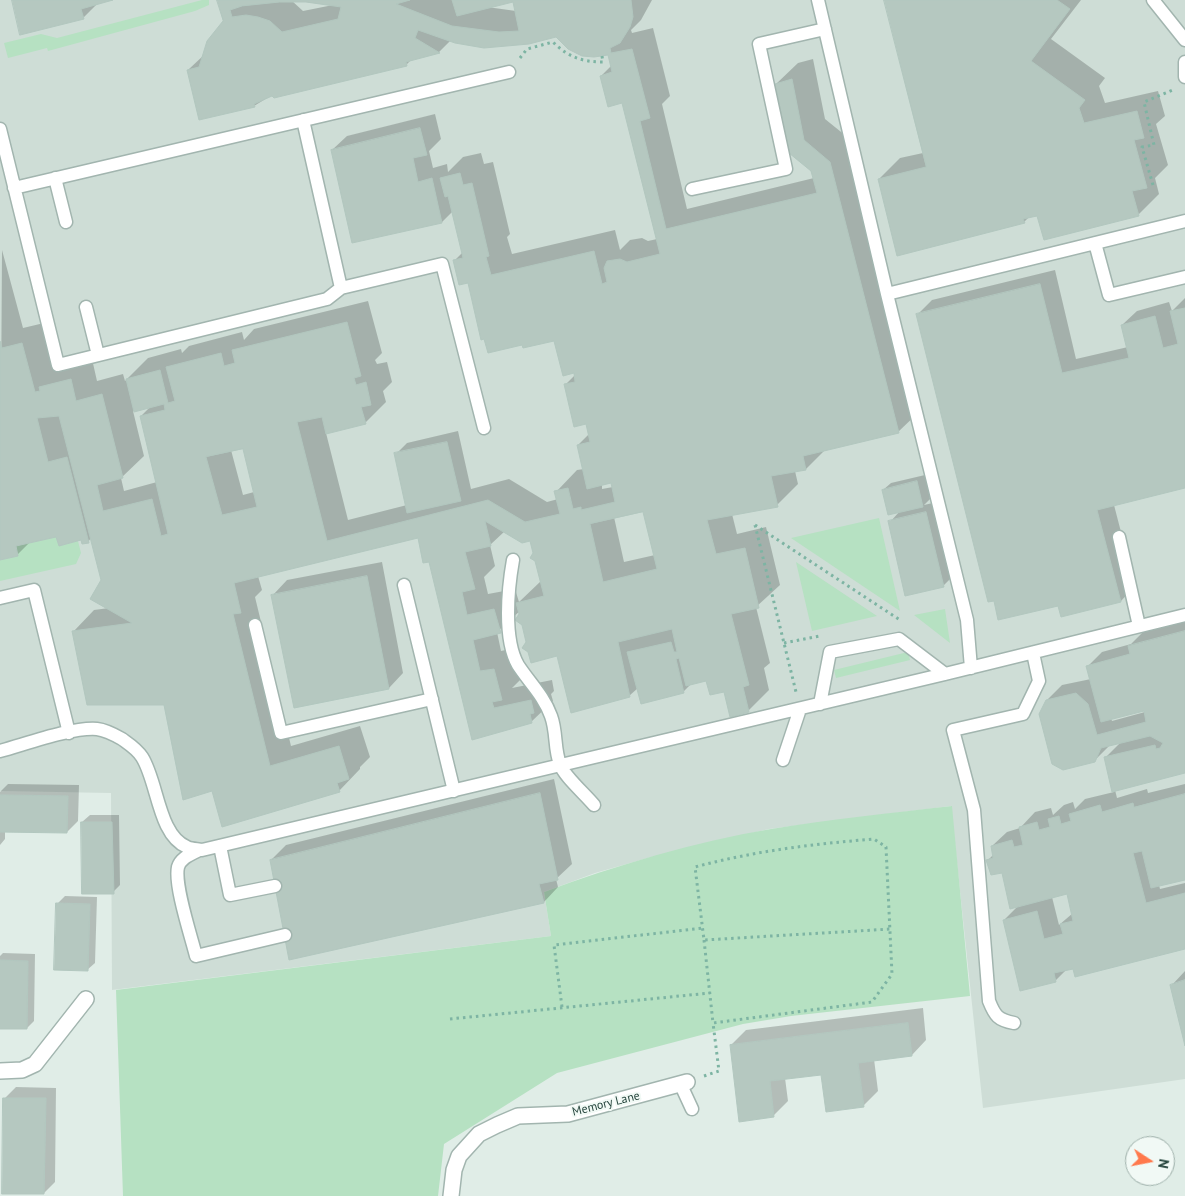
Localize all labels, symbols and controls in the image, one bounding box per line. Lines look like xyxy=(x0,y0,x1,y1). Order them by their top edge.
street label: Memory Lane xyxy=(571,1089,641,1119)
north arrow xyxy=(1125,1136,1175,1186)
text: N xyxy=(1154,1157,1173,1170)

